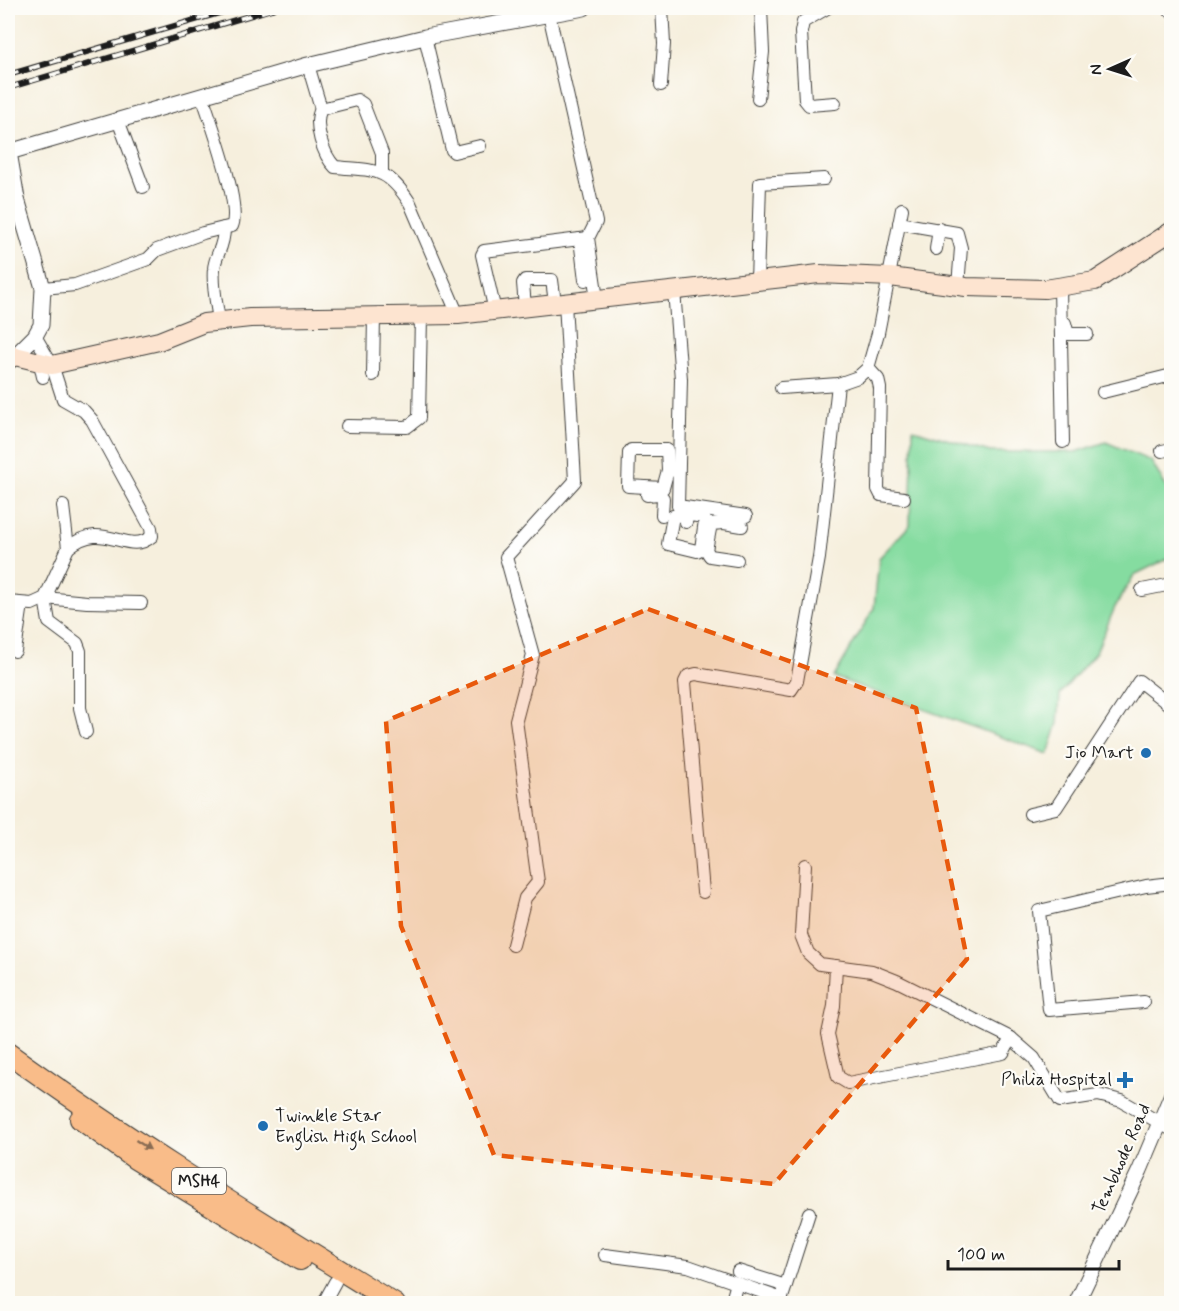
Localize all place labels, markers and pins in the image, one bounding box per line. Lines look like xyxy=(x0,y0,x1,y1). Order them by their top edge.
place label: Jio Mart xyxy=(1065,741,1134,765)
marker: Jio Mart xyxy=(1139,746,1153,760)
place label: Philia Hospital xyxy=(1001,1068,1112,1092)
marker: Philia Hospital xyxy=(1116,1071,1134,1089)
place label: Twinkle Star English High School xyxy=(275,1104,417,1151)
marker: Twinkle Star English High School xyxy=(256,1119,270,1133)

